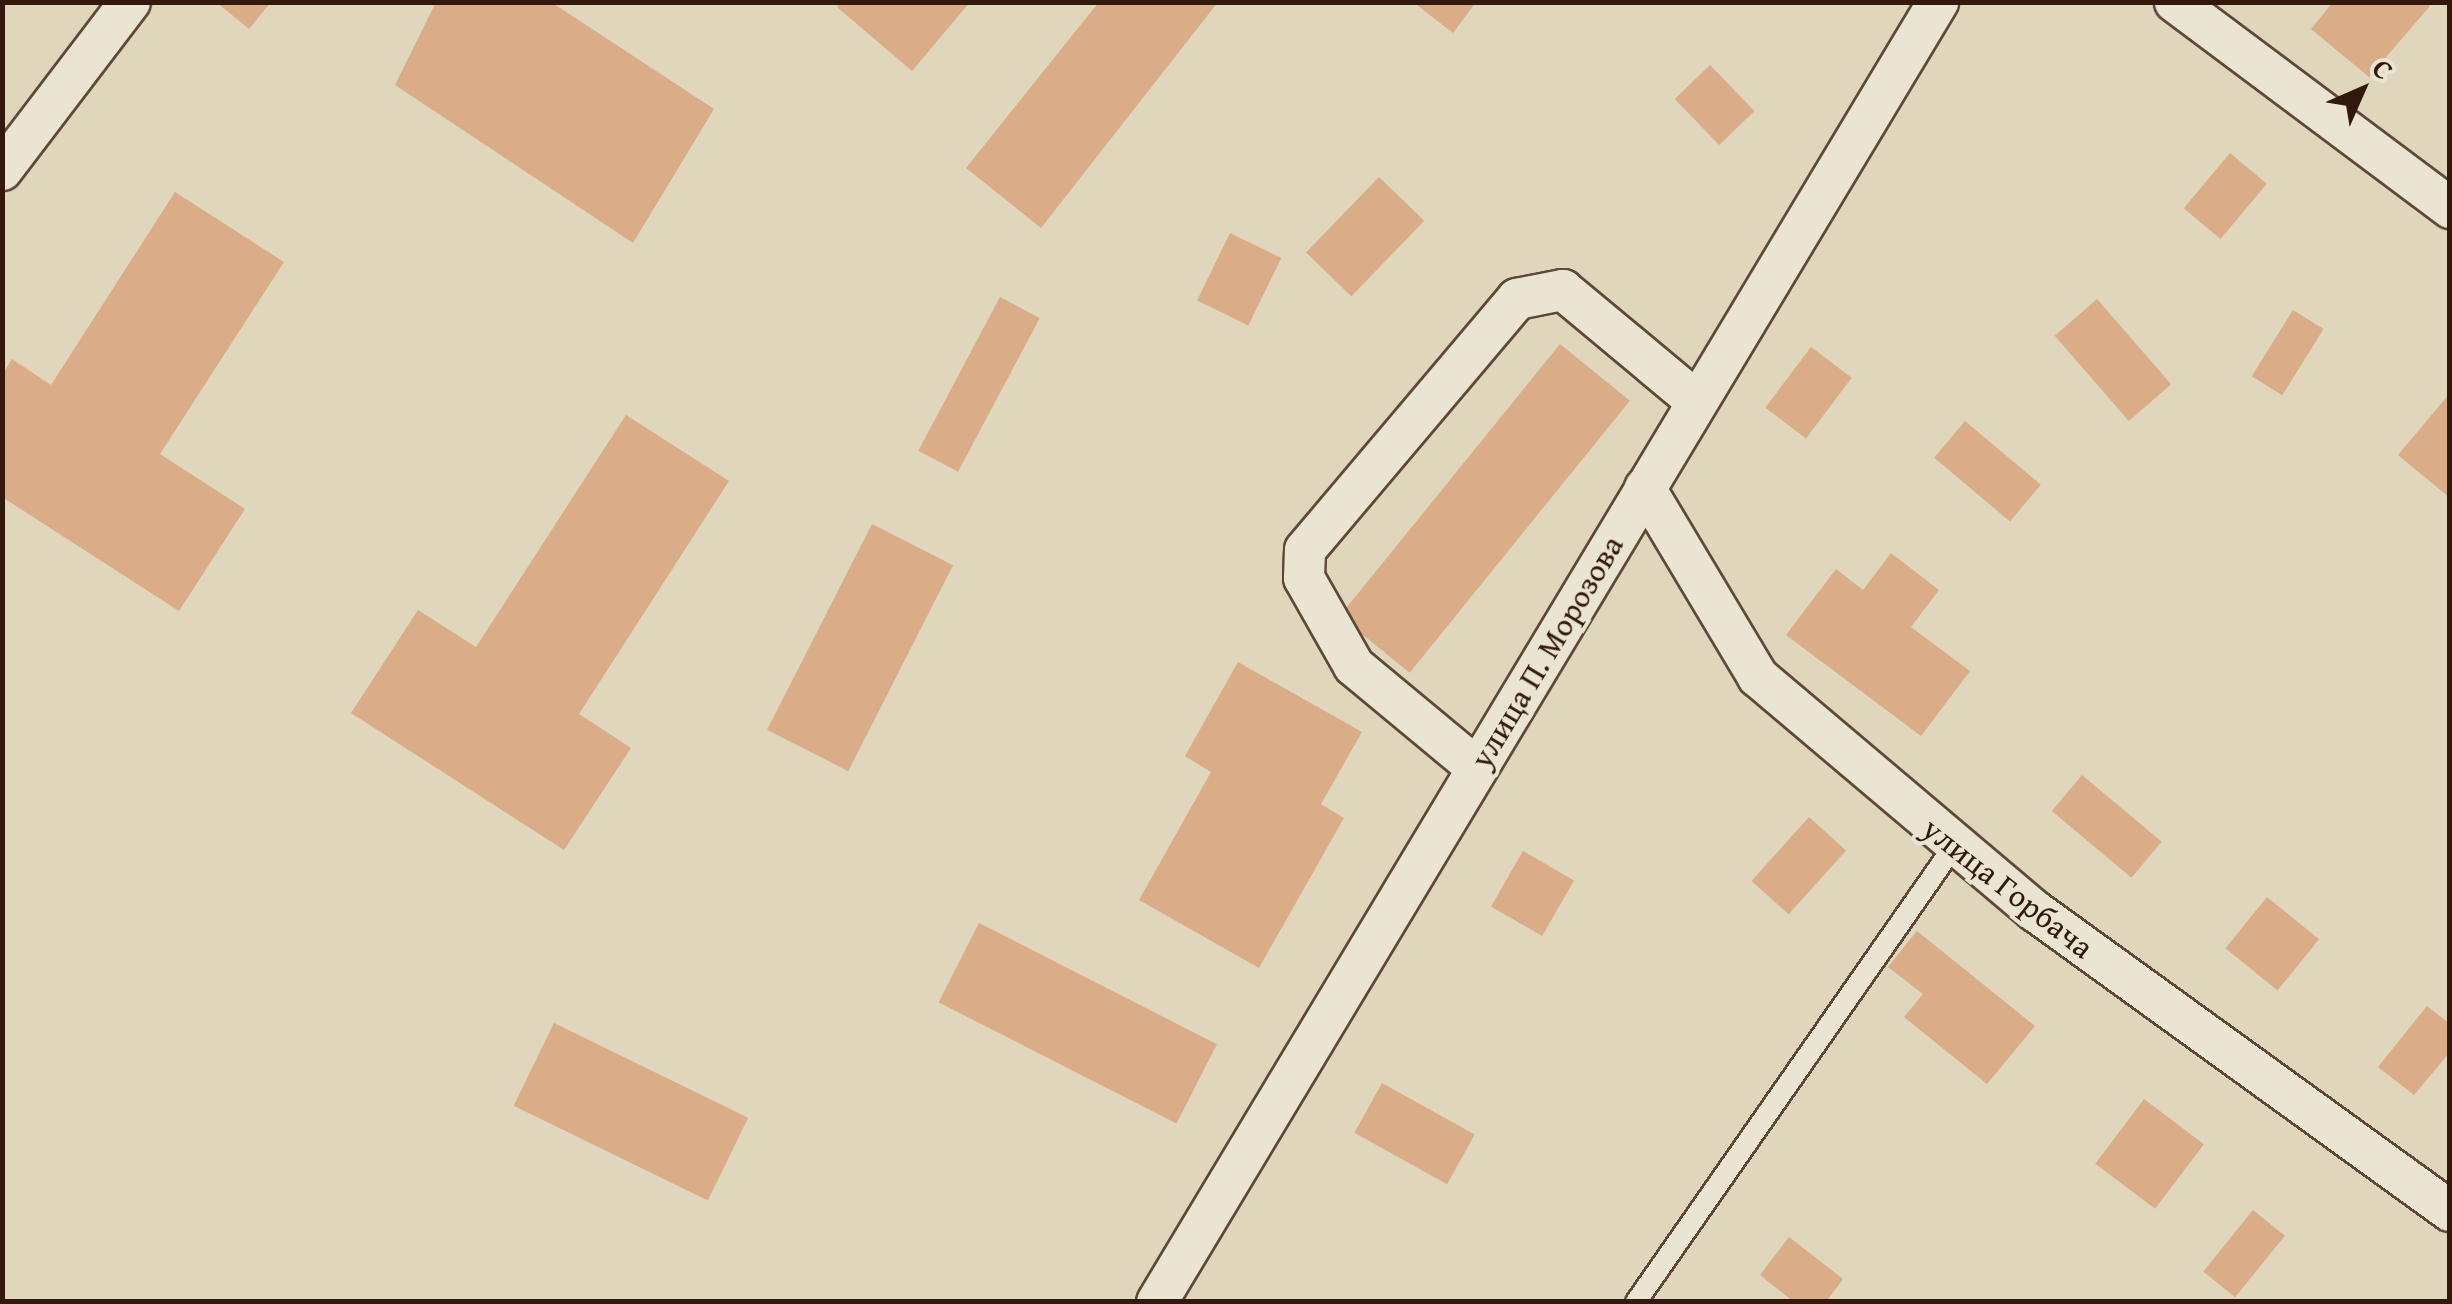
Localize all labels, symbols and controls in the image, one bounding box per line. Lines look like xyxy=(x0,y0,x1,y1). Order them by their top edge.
north arrow xyxy=(2312,40,2412,140)
text: С xyxy=(2363,48,2404,89)
street label: улица П. Морозова xyxy=(1462,529,1632,775)
street label: улица Горбача xyxy=(1915,809,2101,967)

